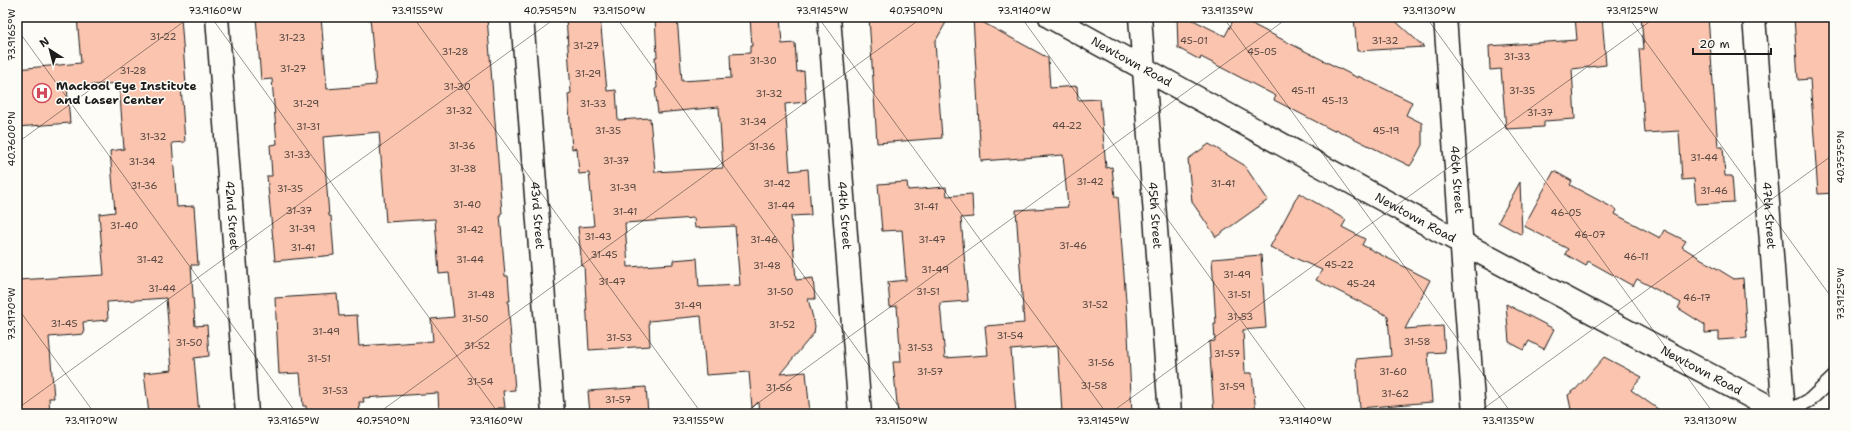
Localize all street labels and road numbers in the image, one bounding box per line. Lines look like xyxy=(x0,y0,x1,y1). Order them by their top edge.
street label: Newtown Road xyxy=(1088,33,1175,91)
street label: 46th Street xyxy=(1446,145,1467,214)
street label: 42nd Street xyxy=(221,180,243,251)
street label: 43rd Street xyxy=(527,181,548,250)
street label: 44th Street xyxy=(834,181,855,250)
street label: 45th Street xyxy=(1144,181,1166,250)
street label: 47th Street xyxy=(1758,181,1780,250)
street label: Newtown Road xyxy=(1372,189,1459,246)
street label: Newtown Road xyxy=(1658,342,1745,399)

